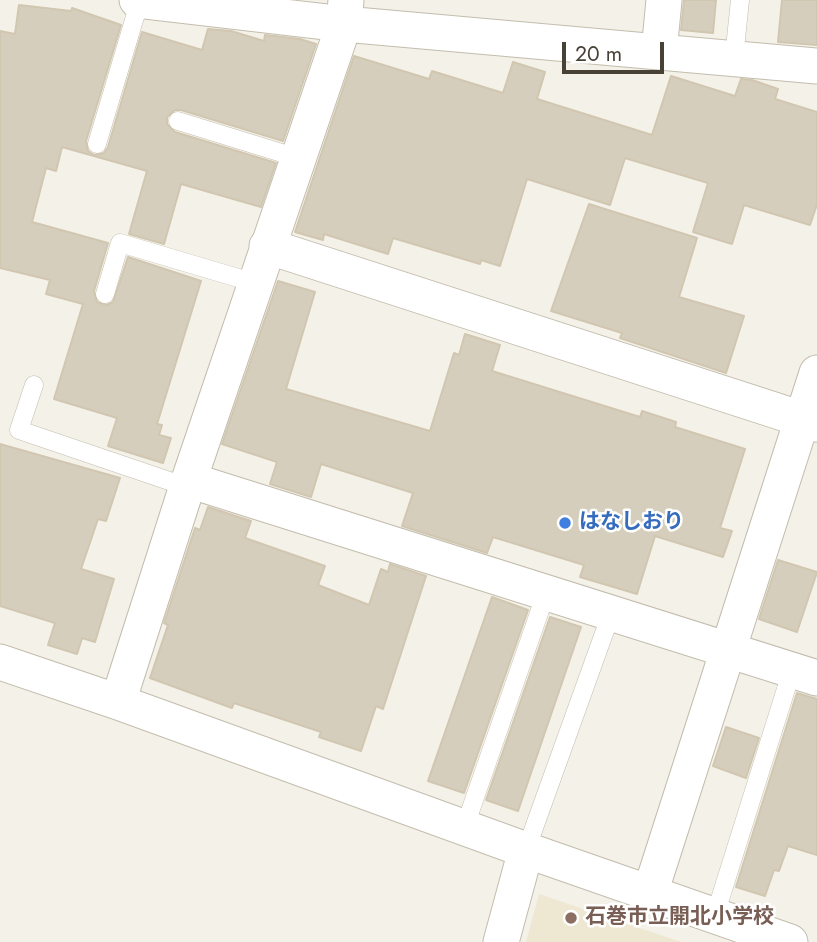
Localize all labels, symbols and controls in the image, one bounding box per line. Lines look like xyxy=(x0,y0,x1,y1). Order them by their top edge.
scale bar xyxy=(565,28,666,72)
text: 20 m xyxy=(575,39,622,69)
place label: はなしおり xyxy=(579,510,684,536)
marker: はなしおり xyxy=(557,515,573,531)
place label: 石巻市立開北小学校 xyxy=(585,905,774,931)
marker: 石巻市立開北小学校 xyxy=(563,910,579,926)

